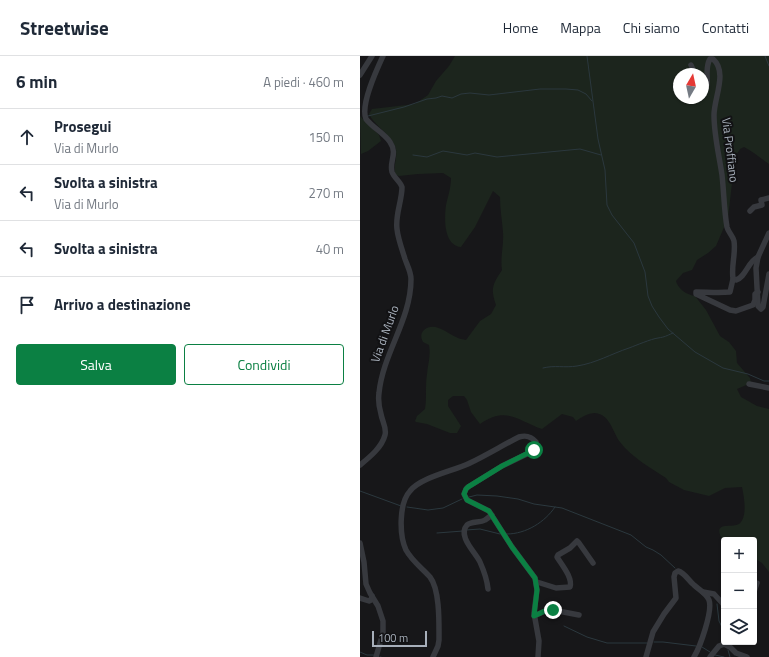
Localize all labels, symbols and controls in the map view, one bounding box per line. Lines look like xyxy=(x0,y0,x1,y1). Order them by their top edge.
text: Streetwise xyxy=(20,13,109,42)
text: Home xyxy=(503,17,538,38)
text: Mappa xyxy=(560,17,601,38)
text: Chi siamo xyxy=(623,17,680,38)
text: Contatti xyxy=(702,17,749,38)
north arrow xyxy=(673,68,709,104)
text: 6 min xyxy=(16,69,57,95)
text: A piedi · 460 m xyxy=(263,72,344,92)
text: Prosegui xyxy=(54,115,111,138)
street label: Via Proffiano xyxy=(717,116,744,183)
icon: ahead xyxy=(16,126,38,148)
text: 150 m xyxy=(308,127,344,147)
text: Via di Murlo xyxy=(54,138,119,158)
text: Svolta a sinistra xyxy=(54,171,158,194)
icon: left xyxy=(16,182,38,204)
text: 270 m xyxy=(308,183,344,203)
text: Via di Murlo xyxy=(54,194,119,214)
text: Svolta a sinistra xyxy=(54,237,158,260)
icon: left xyxy=(16,238,38,260)
text: 40 m xyxy=(316,239,344,259)
text: Arrivo a destinazione xyxy=(54,293,191,316)
icon: arrive xyxy=(16,294,38,316)
street label: Via di Murlo xyxy=(365,303,404,365)
button: Salva xyxy=(16,344,176,385)
button: Condividi xyxy=(184,344,344,385)
route start xyxy=(525,441,543,459)
map controls xyxy=(721,537,757,645)
button: + xyxy=(721,537,757,573)
button: − xyxy=(721,573,757,609)
route end xyxy=(544,601,562,619)
button: layers xyxy=(721,609,757,645)
scale bar xyxy=(372,629,427,648)
text: 100 m xyxy=(378,630,408,646)

